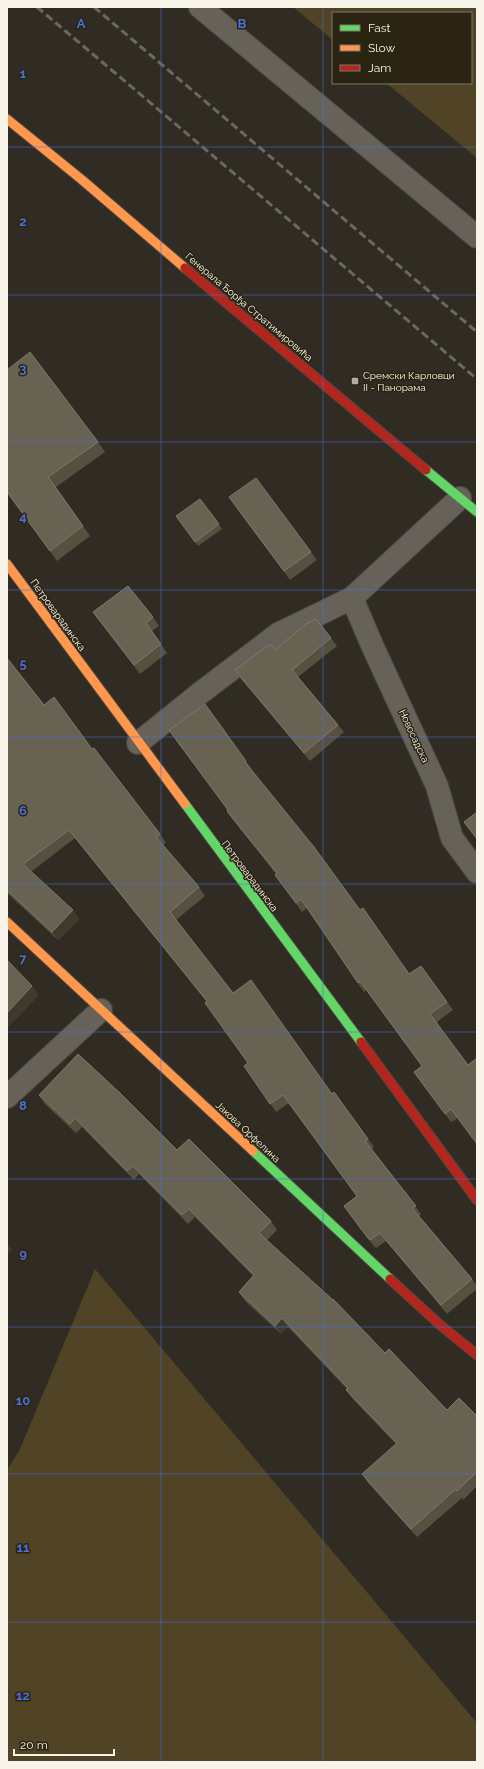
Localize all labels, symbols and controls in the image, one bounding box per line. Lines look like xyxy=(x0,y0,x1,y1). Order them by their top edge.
legend xyxy=(332,12,472,84)
text: A xyxy=(77,16,86,31)
text: B xyxy=(238,16,247,31)
text: Fast xyxy=(368,21,391,35)
text: Slow xyxy=(368,41,395,55)
text: Jam xyxy=(368,61,391,75)
text: 1 xyxy=(20,66,27,81)
text: 2 xyxy=(19,214,27,229)
street label: Генерала Ђорђа Стратимировића xyxy=(183,251,315,363)
text: 3 xyxy=(19,361,27,376)
place label: Сремски Карловци II - Панорама xyxy=(363,370,455,393)
marker: Сремски Карловци II - Панорама xyxy=(350,376,360,386)
text: 4 xyxy=(19,509,27,524)
street label: Петроварадинска xyxy=(28,577,88,653)
text: 5 xyxy=(19,656,27,671)
street label: Новосадска xyxy=(397,708,431,764)
text: 6 xyxy=(19,803,27,818)
street label: Петроварадинска xyxy=(220,838,280,914)
text: 7 xyxy=(19,951,27,966)
text: 8 xyxy=(19,1098,27,1113)
street label: Јакова Орфелина xyxy=(214,1099,282,1165)
text: 9 xyxy=(19,1246,27,1261)
text: 10 xyxy=(16,1393,30,1408)
text: 11 xyxy=(17,1540,30,1555)
text: 12 xyxy=(16,1688,30,1703)
scale bar xyxy=(14,1731,114,1757)
text: 20 m xyxy=(20,1738,48,1752)

